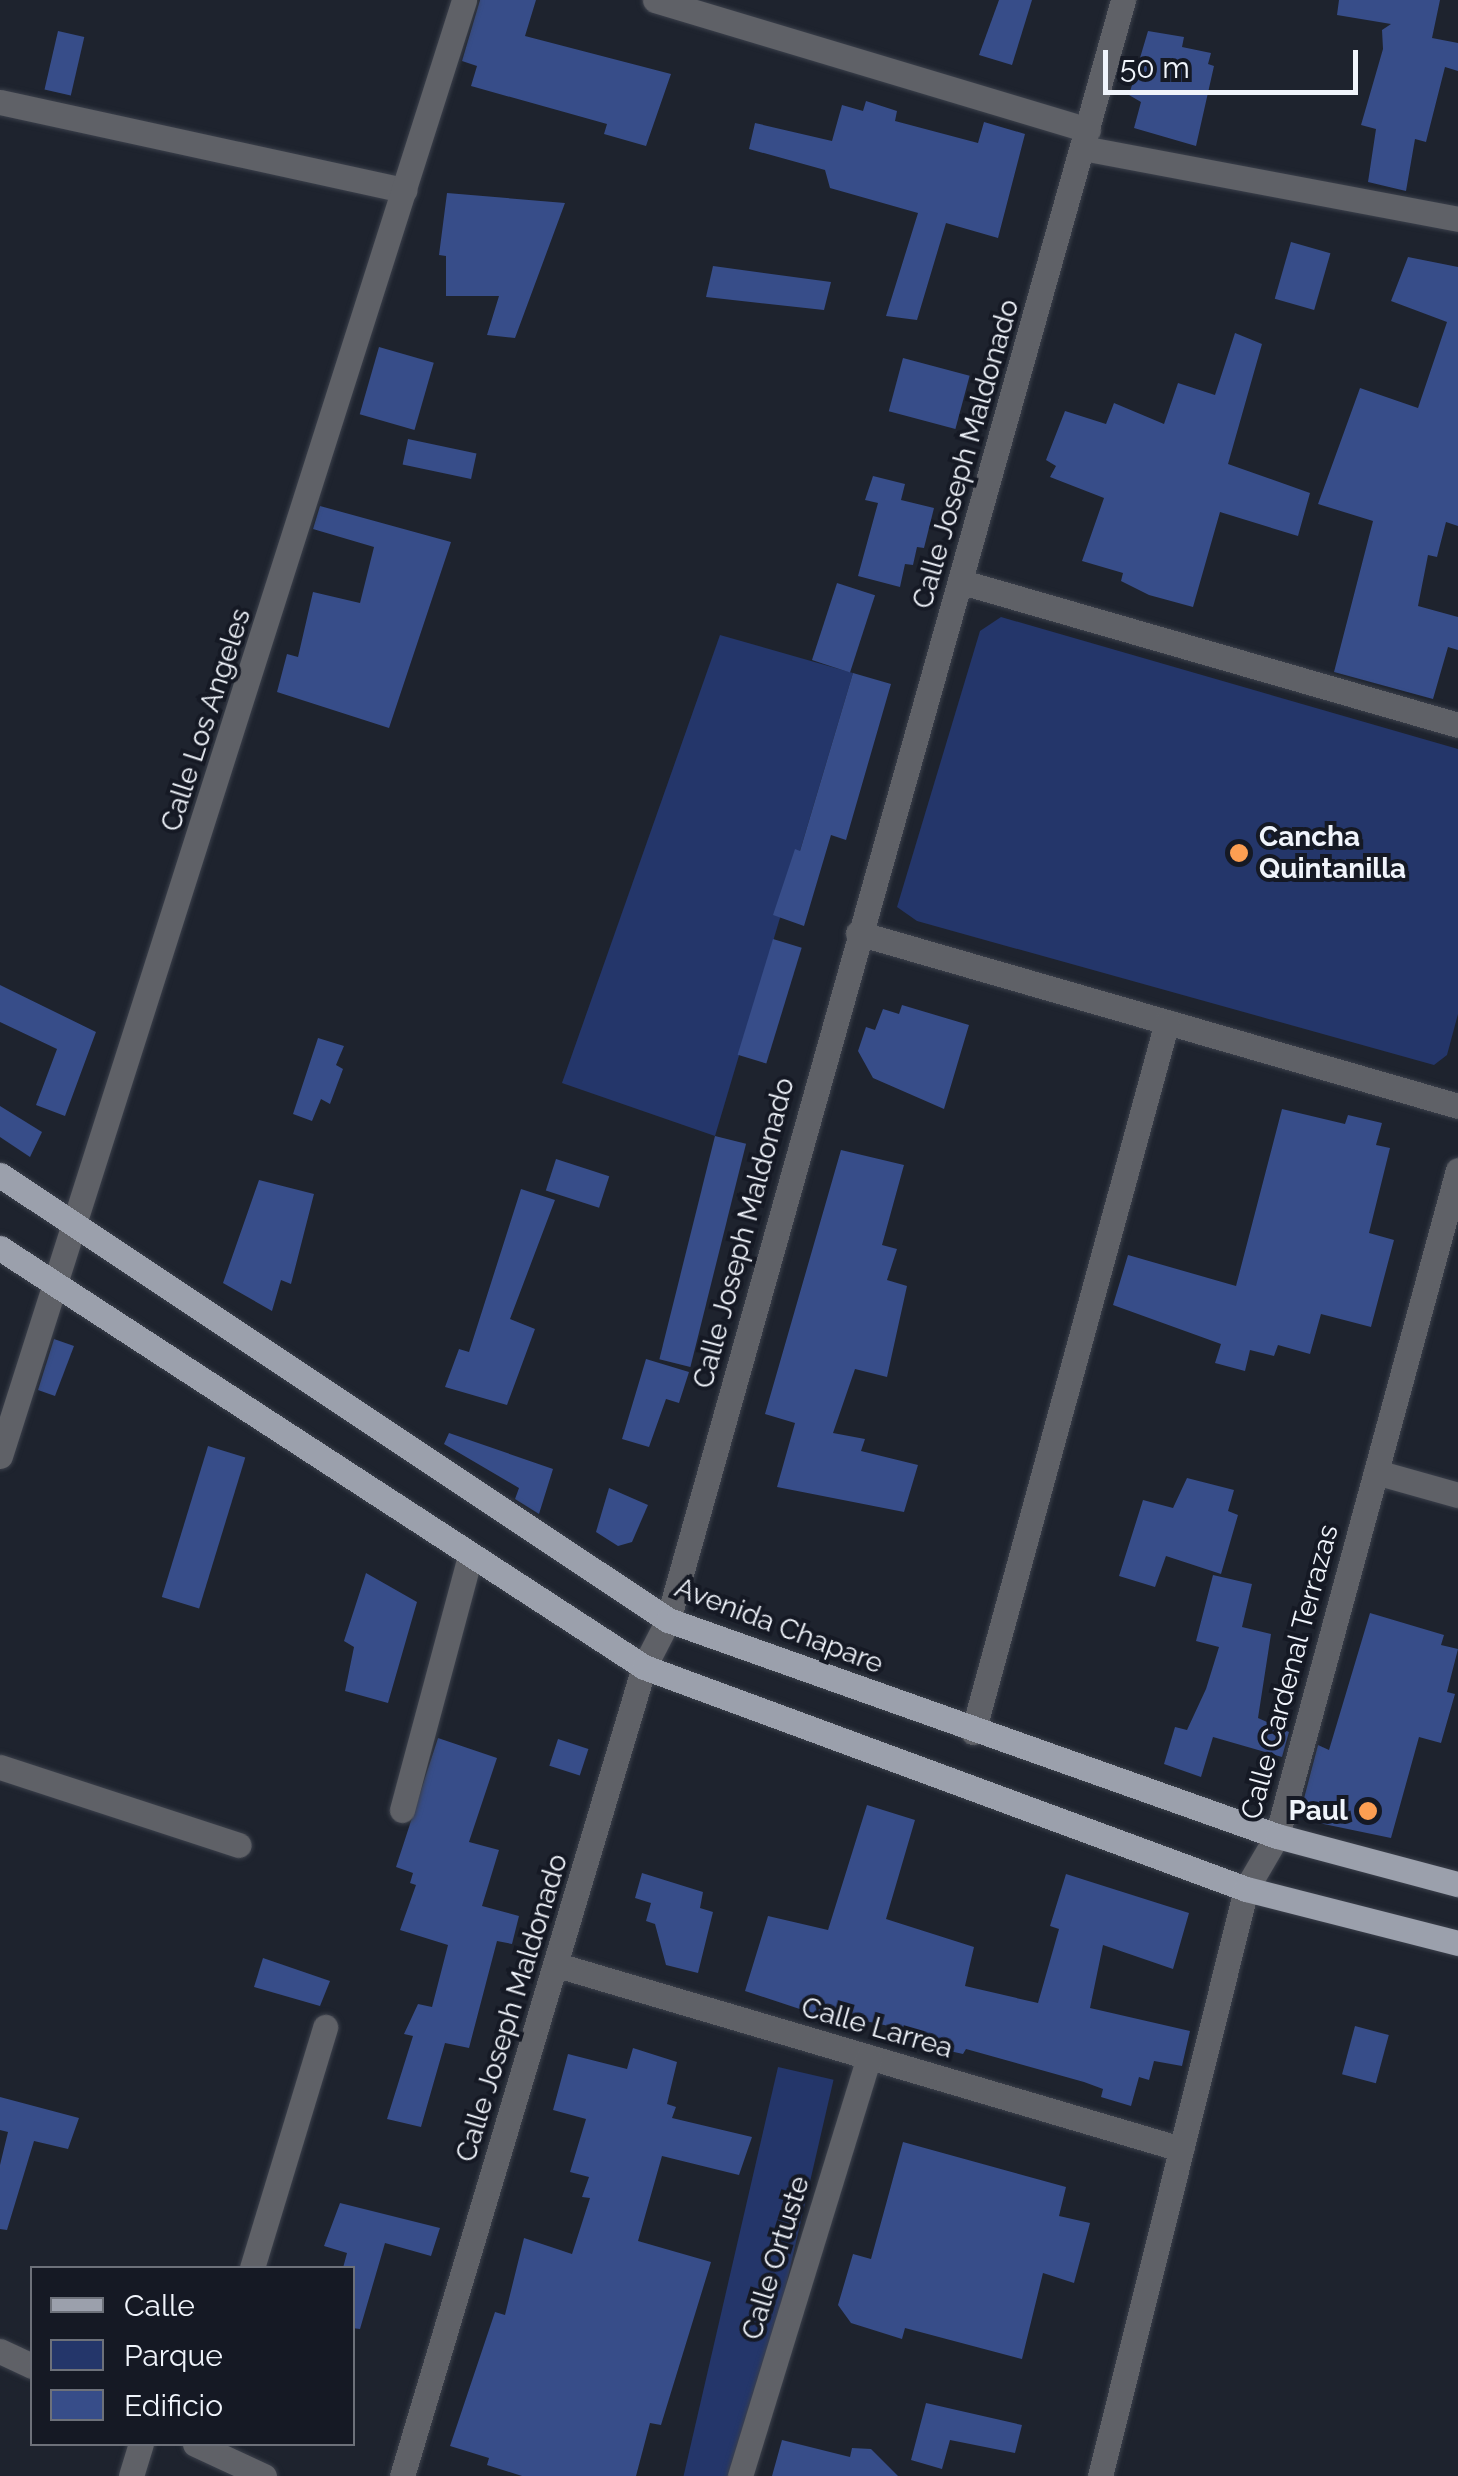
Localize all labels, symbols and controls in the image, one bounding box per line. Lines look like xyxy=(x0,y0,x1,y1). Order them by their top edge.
scale bar xyxy=(1108,30,1363,92)
text: 50 m xyxy=(1120,50,1190,85)
street label: Calle Joseph Maldonado xyxy=(906,295,1026,613)
street label: Calle Los Angeles xyxy=(154,604,258,836)
place label: Cancha Quintanilla xyxy=(1259,820,1406,886)
marker: Cancha Quintanilla xyxy=(1228,842,1250,864)
street label: Calle Joseph Maldonado xyxy=(686,1074,802,1392)
street label: Calle Cardenal Terrazas xyxy=(1234,1520,1346,1824)
street label: Avenida Chapare xyxy=(670,1571,888,1681)
place label: Paul xyxy=(1288,1794,1348,1828)
marker: Paul xyxy=(1357,1800,1379,1822)
street label: Calle Joseph Maldonado xyxy=(449,1850,575,2166)
street label: Calle Larrea xyxy=(798,1990,956,2066)
street label: Calle Ortuste xyxy=(735,2172,817,2344)
legend xyxy=(30,2266,355,2446)
text: Calle xyxy=(124,2288,195,2323)
text: Parque xyxy=(124,2338,223,2373)
text: Edificio xyxy=(124,2388,223,2423)

